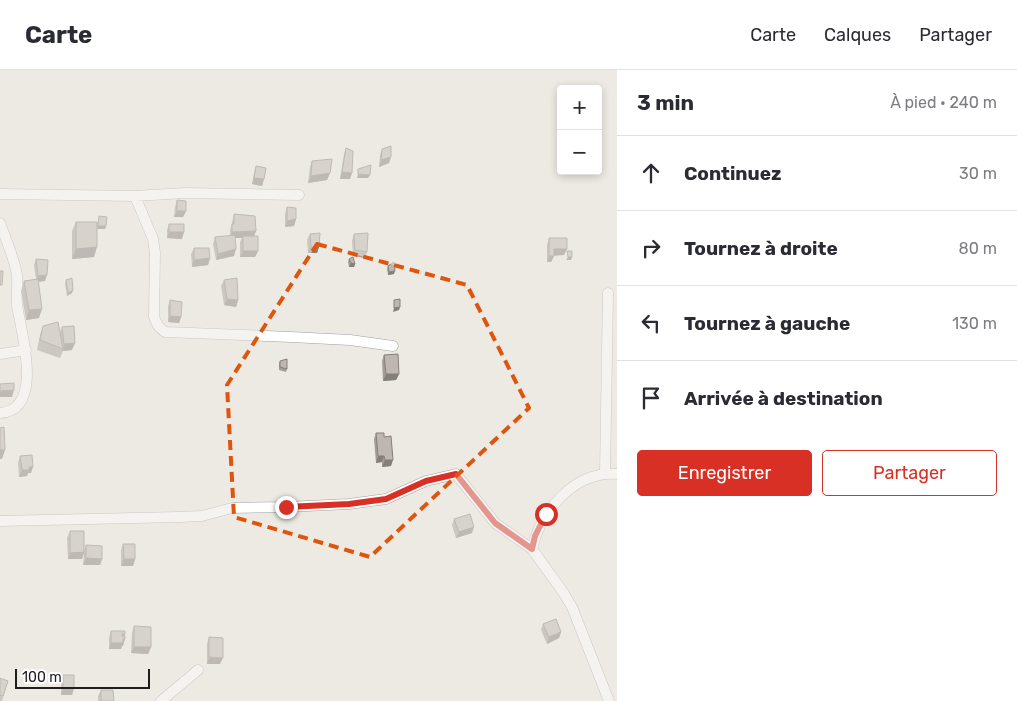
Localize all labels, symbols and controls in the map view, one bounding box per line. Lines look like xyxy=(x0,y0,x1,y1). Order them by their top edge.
text: Carte xyxy=(25,21,92,49)
text: Carte xyxy=(750,24,796,46)
text: Calques xyxy=(824,24,891,46)
text: Partager xyxy=(919,24,992,46)
map controls xyxy=(557,85,602,175)
button: + xyxy=(557,85,602,130)
text: 3 min xyxy=(637,90,694,115)
text: À pied · 240 m xyxy=(890,93,997,112)
button: − xyxy=(557,130,602,175)
icon: ahead xyxy=(637,159,665,187)
text: Continuez xyxy=(684,162,782,185)
text: 30 m xyxy=(959,164,997,183)
icon: right xyxy=(637,234,665,262)
text: Tournez à droite xyxy=(684,237,838,260)
text: 80 m xyxy=(959,239,997,258)
icon: left xyxy=(637,309,665,337)
text: Tournez à gauche xyxy=(684,312,850,335)
text: 130 m xyxy=(952,314,997,333)
icon: arrive xyxy=(637,384,665,412)
text: Arrivée à destination xyxy=(684,387,883,410)
button: Enregistrer xyxy=(637,450,812,496)
button: Partager xyxy=(822,450,997,496)
route end xyxy=(275,496,298,519)
route start xyxy=(535,503,558,526)
scale bar xyxy=(15,666,150,689)
text: 100 m xyxy=(22,669,62,686)

